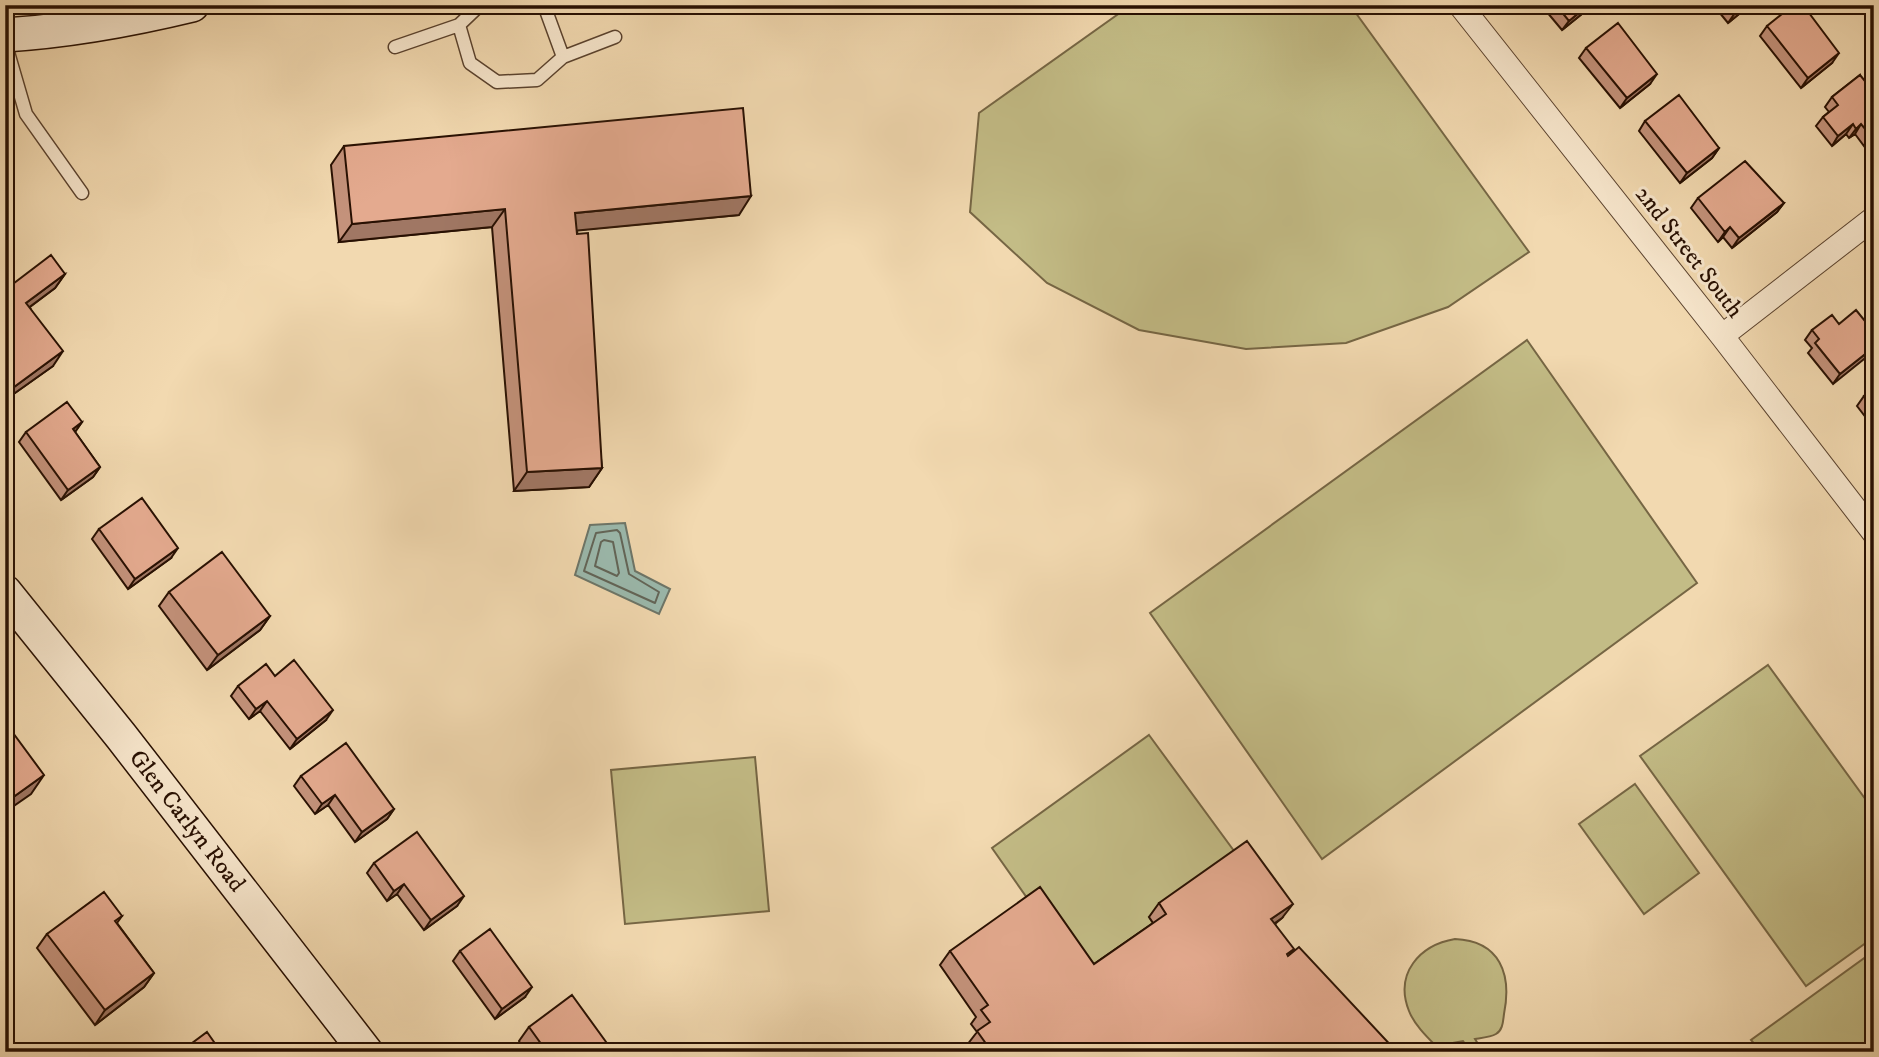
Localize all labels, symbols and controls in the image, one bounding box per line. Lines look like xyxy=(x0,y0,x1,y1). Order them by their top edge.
street label: 2nd Street South xyxy=(1628,180,1750,324)
street label: Glen Carlyn Road xyxy=(122,744,252,898)

